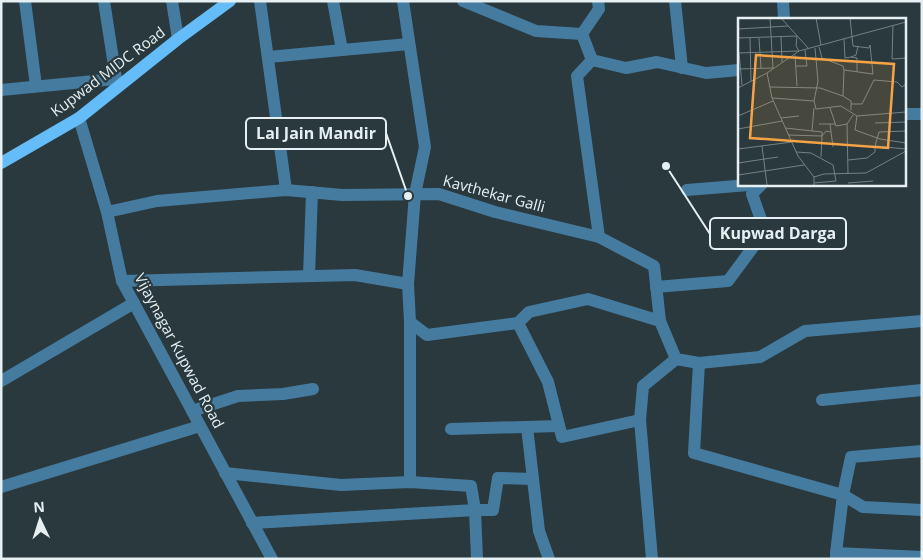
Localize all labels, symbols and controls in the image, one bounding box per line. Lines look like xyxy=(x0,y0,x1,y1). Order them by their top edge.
inset map xyxy=(738,18,906,185)
street label: Kupwad MIDC Road xyxy=(46,22,169,121)
callout: Lal Jain Mandir xyxy=(246,118,386,149)
text: Lal Jain Mandir xyxy=(256,122,376,144)
street label: Kavthekar Galli xyxy=(441,170,547,216)
callout: Kupwad Darga xyxy=(710,218,846,249)
text: Kupwad Darga xyxy=(720,222,836,244)
street label: Vijaynagar Kupwad Road xyxy=(130,270,229,432)
north arrow xyxy=(15,495,65,545)
text: N xyxy=(33,497,45,516)

